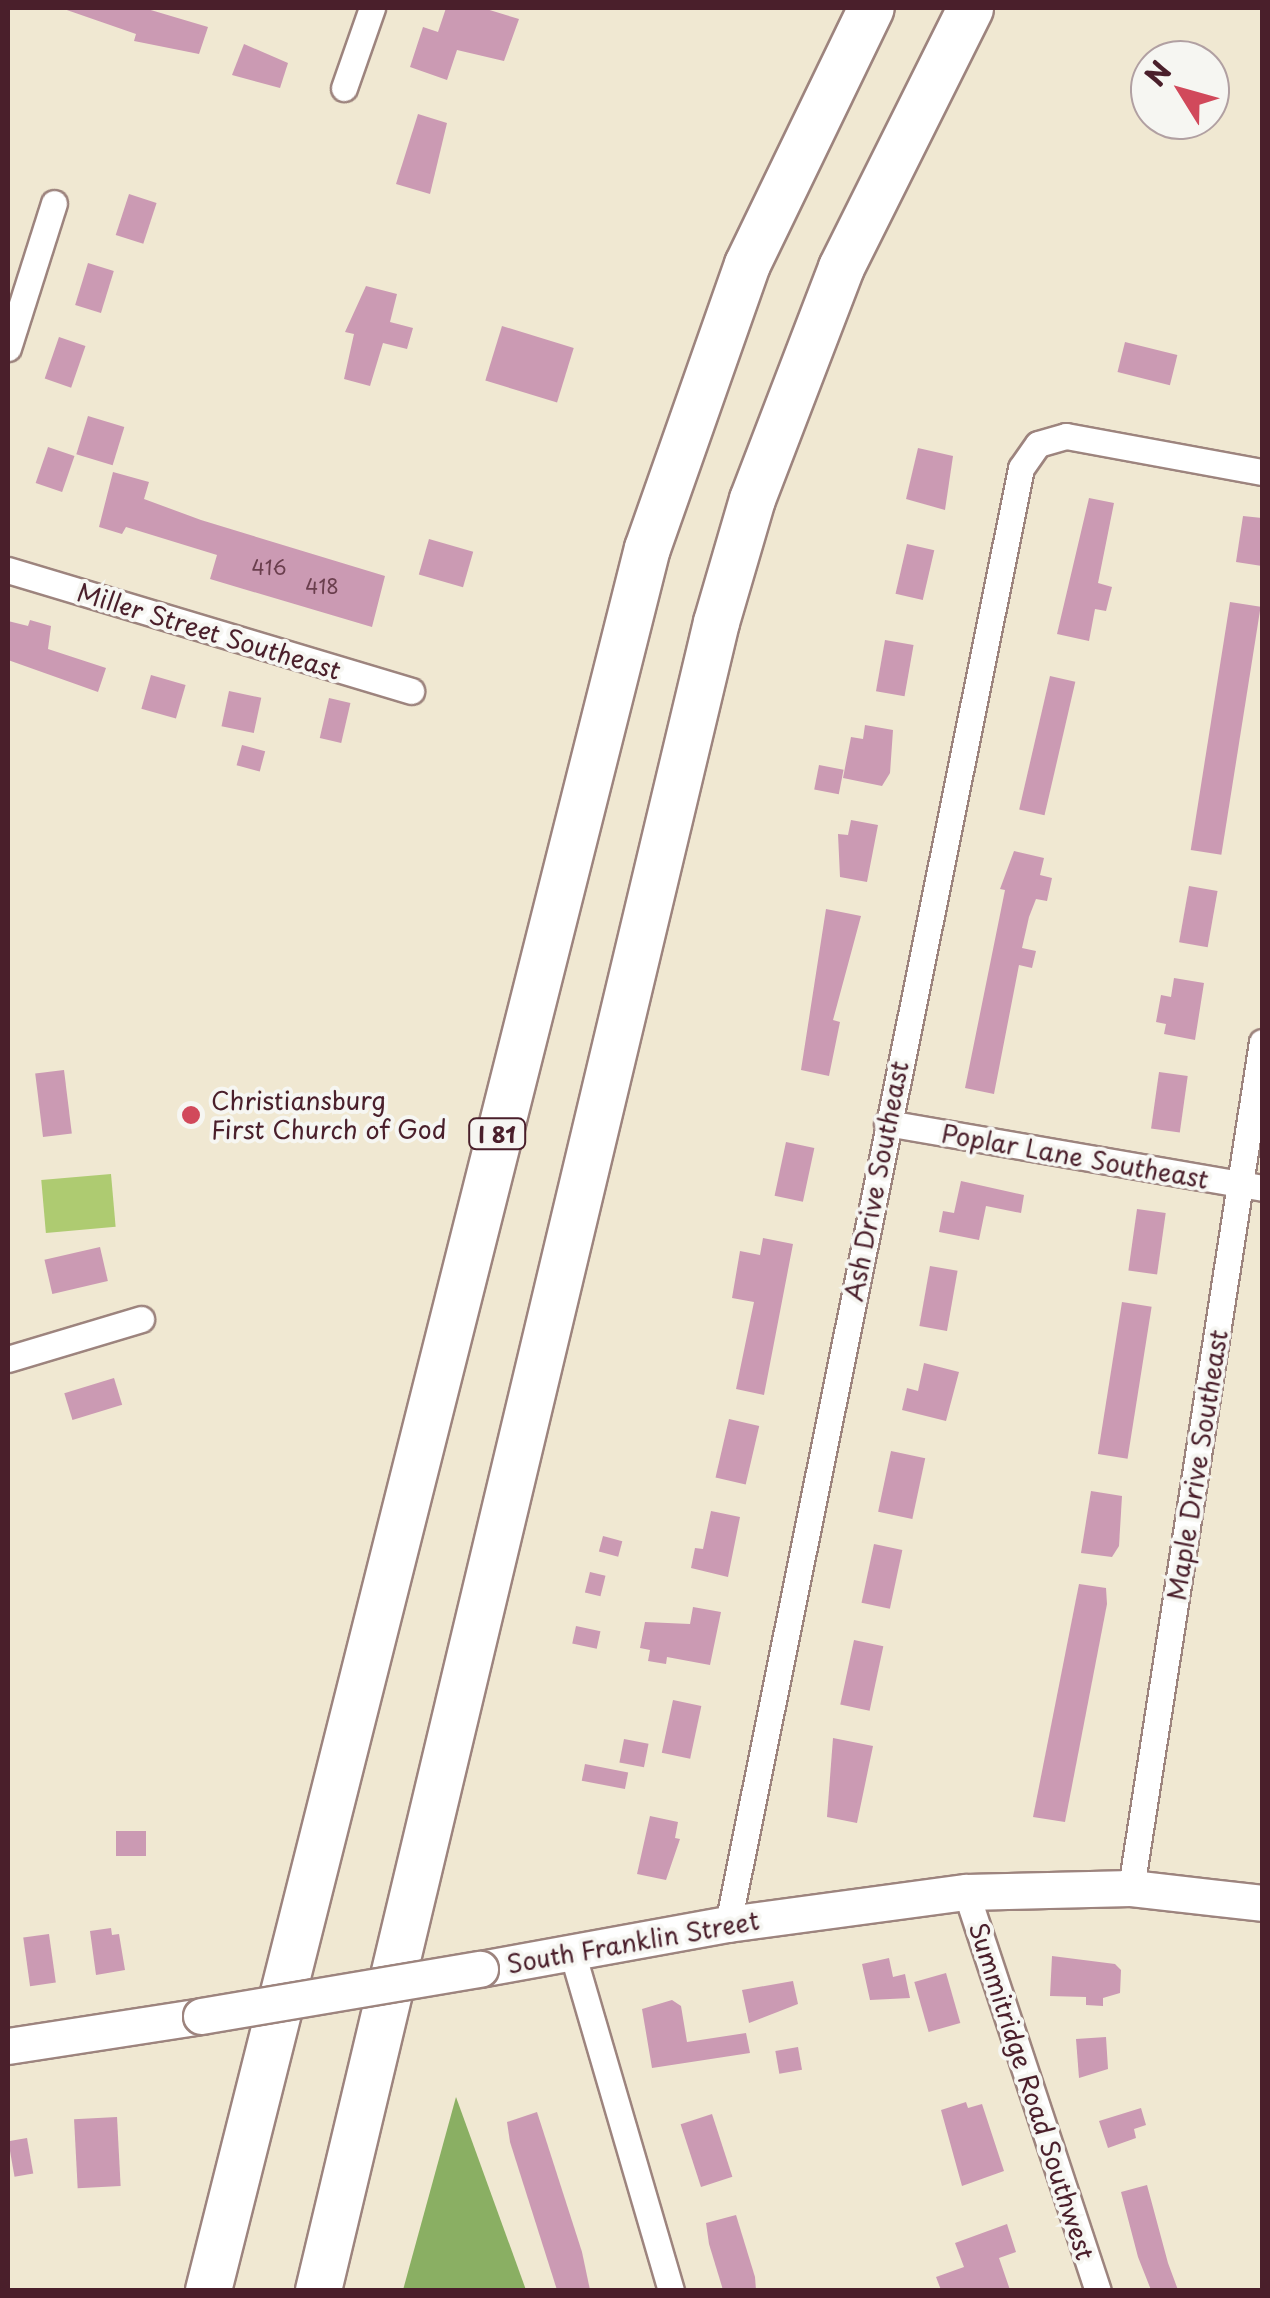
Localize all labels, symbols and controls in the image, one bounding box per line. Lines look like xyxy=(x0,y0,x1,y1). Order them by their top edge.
north arrow xyxy=(1130,40,1230,140)
text: N xyxy=(1133,51,1181,95)
house number: 416 xyxy=(251,555,287,579)
house number: 418 xyxy=(305,574,339,598)
street label: Miller Street Southeast xyxy=(71,576,347,686)
street label: Ash Drive Southeast xyxy=(838,1058,914,1304)
place label: Christiansburg First Church of God xyxy=(211,1086,448,1145)
marker: Christiansburg First Church of God xyxy=(180,1104,202,1126)
road number: I 81 xyxy=(467,1117,527,1151)
street label: Poplar Lane Southeast xyxy=(939,1118,1211,1194)
street label: Maple Drive Southeast xyxy=(1161,1328,1233,1602)
street label: South Franklin Street xyxy=(503,1905,763,1979)
street label: Summitridge Road Southwest xyxy=(963,1919,1101,2263)

